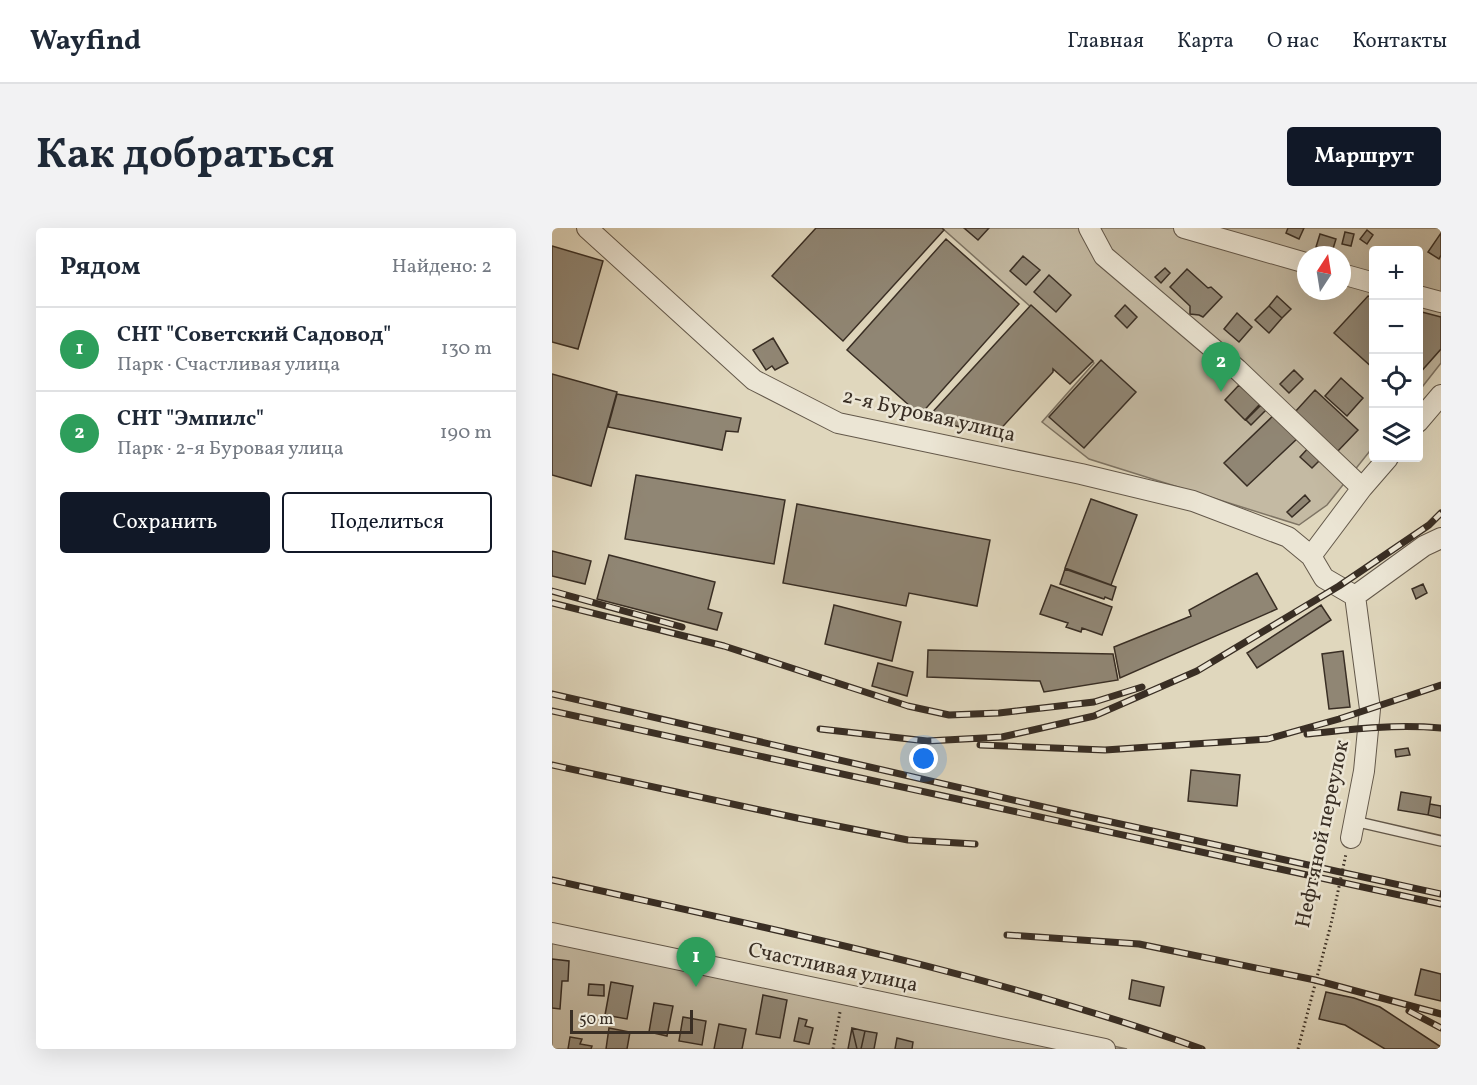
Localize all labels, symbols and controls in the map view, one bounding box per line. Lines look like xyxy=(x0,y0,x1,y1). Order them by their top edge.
text: Wayfind xyxy=(30,22,141,61)
text: Главная xyxy=(1067,27,1144,56)
text: Карта xyxy=(1177,27,1234,56)
text: О нас xyxy=(1267,27,1319,56)
text: Контакты xyxy=(1352,27,1447,56)
text: Как добраться xyxy=(36,127,335,186)
button: Маршрут xyxy=(1287,127,1441,186)
north arrow xyxy=(1297,246,1351,300)
map controls xyxy=(1369,246,1423,462)
button: + xyxy=(1369,246,1423,300)
text: Рядом xyxy=(60,249,140,285)
text: Найдено: 2 xyxy=(392,253,492,281)
button: − xyxy=(1369,300,1423,354)
text: СНТ "Советский Садовод" xyxy=(117,320,391,351)
text: 1 xyxy=(75,335,84,363)
text: 130 m xyxy=(441,335,492,363)
pin: 2 xyxy=(1202,342,1240,392)
text: Парк · Счастливая улица xyxy=(117,351,340,379)
button: locate xyxy=(1369,354,1423,408)
street label: 2-я Буровая улица xyxy=(840,382,1018,450)
text: СНТ "Эмпилс" xyxy=(117,404,264,435)
button: layers xyxy=(1369,408,1423,462)
text: 2 xyxy=(74,419,85,447)
text: 190 m xyxy=(440,419,492,447)
text: Парк · 2-я Буровая улица xyxy=(117,435,344,463)
button: Сохранить xyxy=(60,492,270,553)
button: Поделиться xyxy=(282,492,492,553)
street label: Нефтяной переулок xyxy=(1289,737,1357,931)
your location xyxy=(909,744,938,773)
street label: Счастливая улица xyxy=(745,936,921,1000)
pin: 1 xyxy=(676,938,716,987)
scale bar xyxy=(570,1007,693,1034)
text: 50 m xyxy=(579,1009,613,1031)

